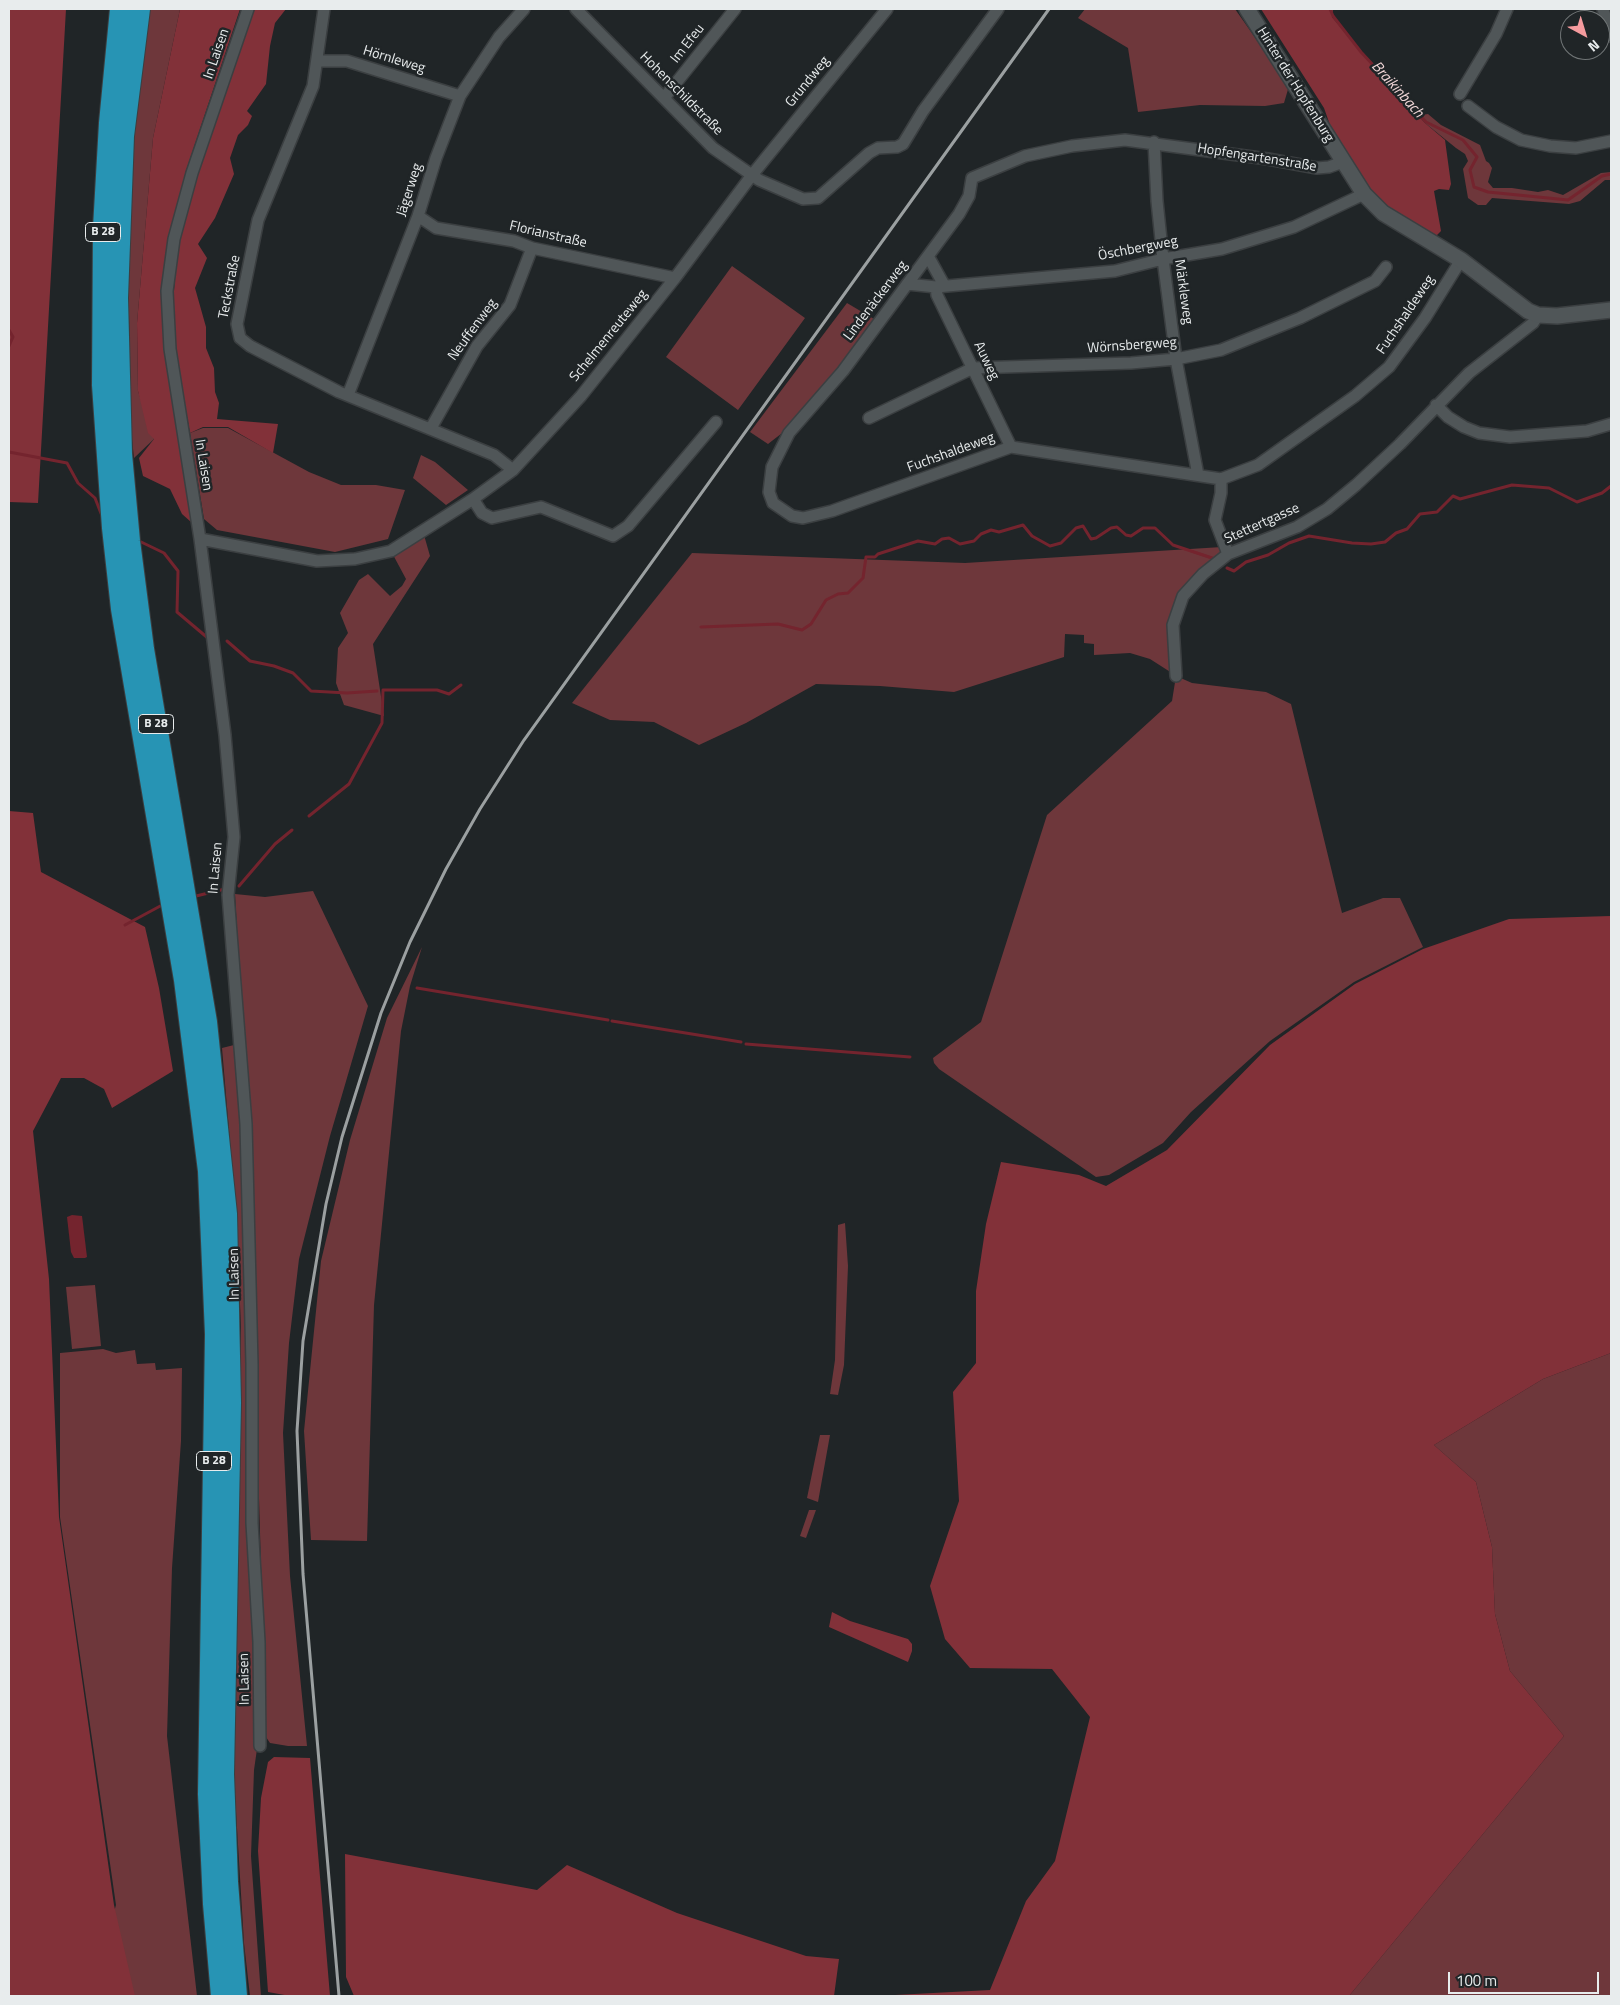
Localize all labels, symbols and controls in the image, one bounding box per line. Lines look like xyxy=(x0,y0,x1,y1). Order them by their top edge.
north arrow xyxy=(1560,10,1610,60)
street label: Im Efeu xyxy=(668,21,708,67)
street label: Hinter der Hopfenburg xyxy=(1253,24,1337,146)
street label: In Laisen xyxy=(201,27,233,81)
text: N xyxy=(1584,35,1605,57)
street label: Hörnleweg xyxy=(361,43,427,77)
street label: Hohenschildstraße xyxy=(636,49,726,139)
street label: Grundweg xyxy=(782,53,834,111)
water label: Braikinbach xyxy=(1367,58,1427,122)
street label: Hopfengartenstraße xyxy=(1196,140,1318,176)
street label: Jägerweg xyxy=(394,161,426,219)
street label: Florianstraße xyxy=(508,218,588,252)
road number: B 28 xyxy=(86,222,120,242)
street label: Öschbergweg xyxy=(1097,233,1179,265)
street label: Teckstraße xyxy=(216,254,244,320)
street label: Lindenäckerweg xyxy=(840,258,912,344)
street label: Märkleweg xyxy=(1170,258,1196,326)
street label: Fuchshaldeweg xyxy=(1373,272,1439,358)
street label: Schelmenreuteweg xyxy=(567,286,651,386)
street label: Neuffenweg xyxy=(445,296,501,364)
street label: Wörnsbergweg xyxy=(1087,334,1177,358)
street label: Auweg xyxy=(970,339,1002,383)
street label: Fuchshaldeweg xyxy=(905,429,997,477)
street label: In Laisen xyxy=(191,438,215,492)
street label: Stettertgasse xyxy=(1222,500,1302,548)
road number: B 28 xyxy=(138,714,174,734)
street label: In Laisen xyxy=(205,841,227,895)
street label: In Laisen xyxy=(226,1248,244,1300)
road number: B 28 xyxy=(196,1452,232,1470)
street label: In Laisen xyxy=(236,1653,254,1705)
scale bar xyxy=(1450,1962,1601,1994)
text: 100 m xyxy=(1456,1969,1497,1992)

